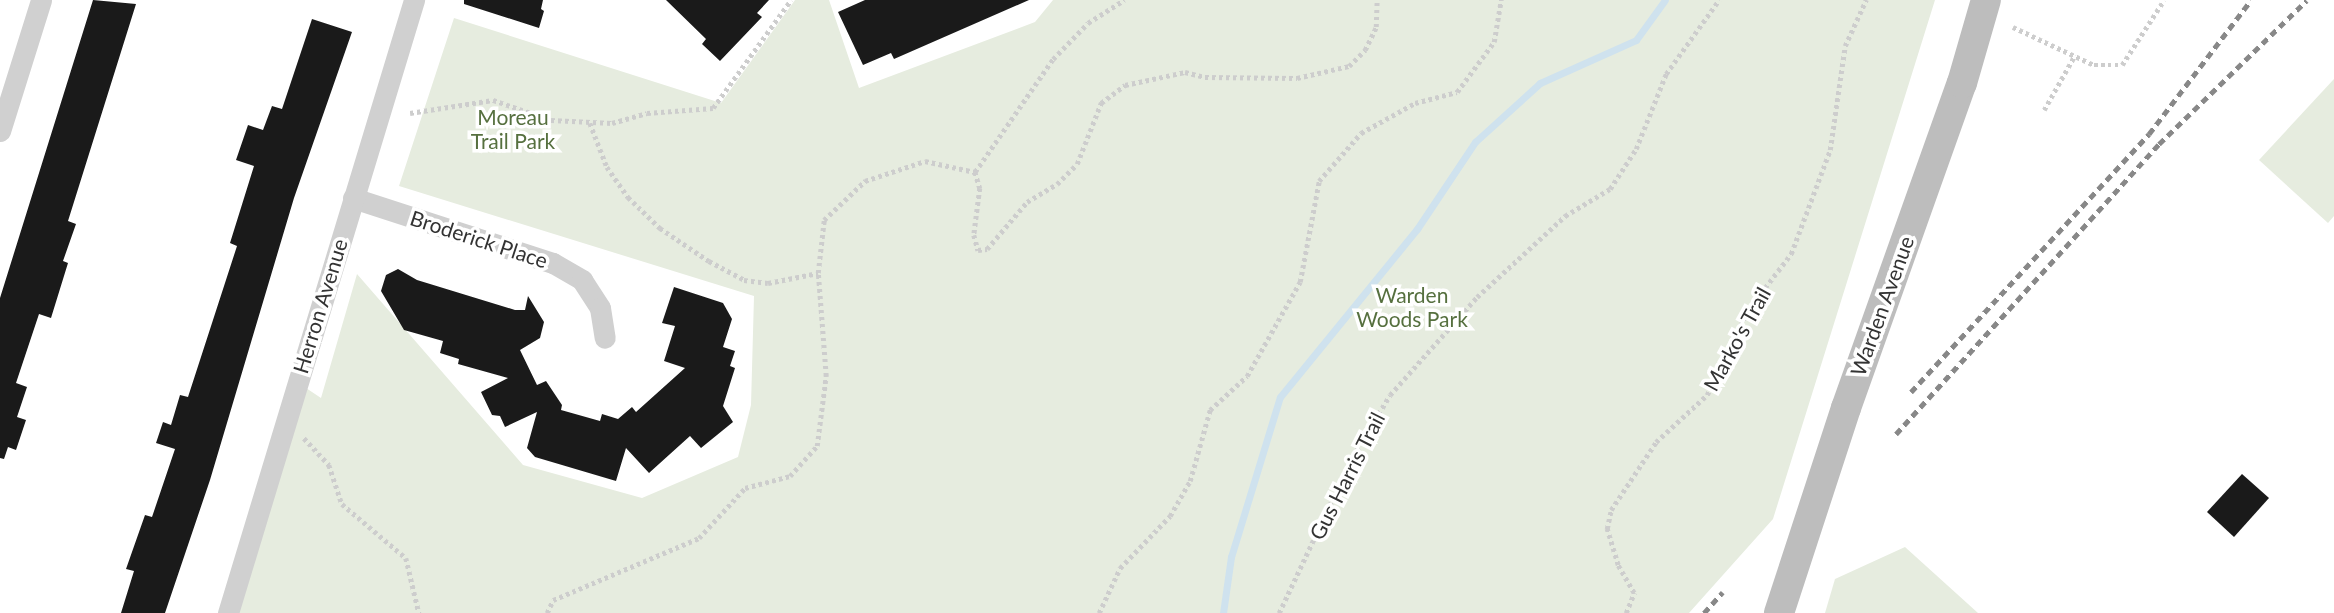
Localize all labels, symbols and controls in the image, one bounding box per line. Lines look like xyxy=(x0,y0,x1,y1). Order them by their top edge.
park label: Moreau Trail Park xyxy=(471,104,555,154)
street label: Broderick Place xyxy=(407,205,551,273)
street label: Warden Avenue xyxy=(1845,232,1919,380)
street label: Herron Avenue xyxy=(287,235,353,377)
park label: Warden Woods Park xyxy=(1356,282,1468,332)
street label: Marko's Trail xyxy=(1698,282,1776,396)
street label: Gus Harris Trail xyxy=(1304,408,1390,544)

